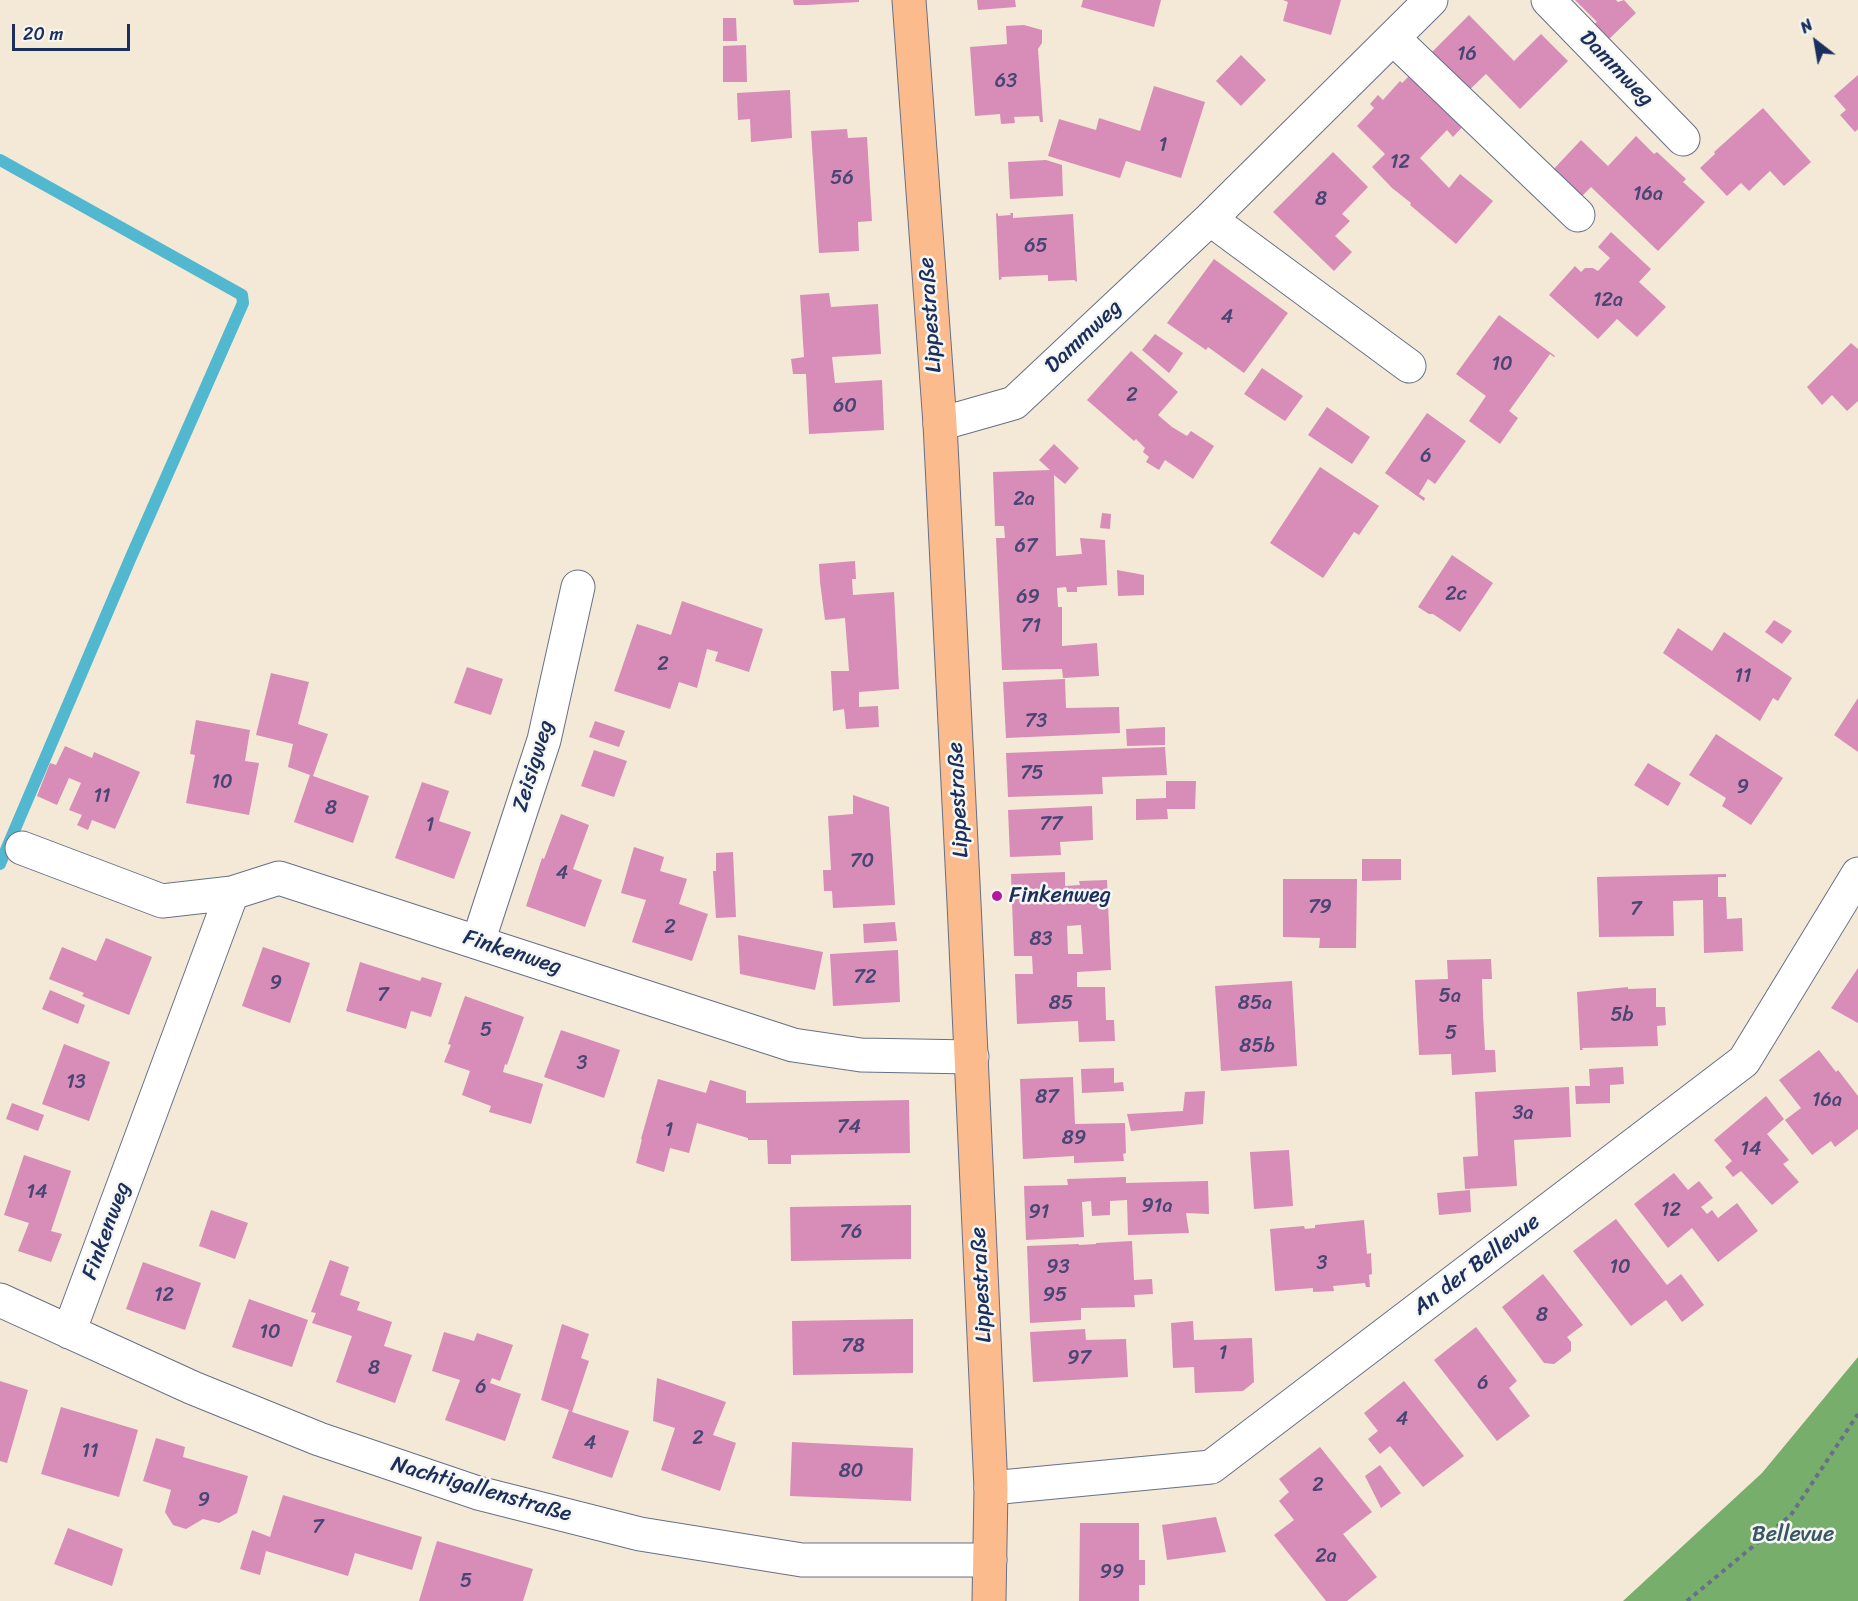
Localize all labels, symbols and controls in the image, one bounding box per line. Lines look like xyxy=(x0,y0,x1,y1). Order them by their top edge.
text: N xyxy=(1794,11,1819,41)
scale bar xyxy=(15,12,134,50)
north arrow xyxy=(1786,12,1846,72)
text: 20 m xyxy=(23,18,63,50)
street label: Dammweg xyxy=(1573,25,1659,113)
house number: 16 xyxy=(1457,43,1477,67)
house number: 63 xyxy=(995,70,1017,94)
house number: 1 xyxy=(1159,134,1167,158)
house number: 12 xyxy=(1390,151,1410,175)
house number: 56 xyxy=(830,167,854,191)
house number: 16a xyxy=(1633,183,1663,207)
house number: 8 xyxy=(1315,188,1327,212)
house number: 65 xyxy=(1024,235,1048,259)
street label: Lippestraße xyxy=(914,256,948,374)
house number: 12a xyxy=(1593,289,1623,313)
street label: Dammweg xyxy=(1040,295,1128,379)
house number: 4 xyxy=(1221,306,1233,330)
house number: 10 xyxy=(1491,353,1513,377)
house number: 2 xyxy=(1126,384,1138,408)
house number: 60 xyxy=(833,395,857,419)
house number: 6 xyxy=(1420,445,1432,469)
house number: 2a xyxy=(1013,488,1035,512)
house number: 67 xyxy=(1015,535,1037,559)
house number: 2c xyxy=(1445,583,1467,607)
house number: 69 xyxy=(1016,586,1040,610)
house number: 71 xyxy=(1021,615,1041,639)
house number: 2 xyxy=(657,653,669,677)
house number: 11 xyxy=(1734,665,1752,689)
house number: 73 xyxy=(1025,710,1047,734)
street label: Zeisigweg xyxy=(508,717,560,815)
street label: Lippestraße xyxy=(943,741,975,859)
house number: 75 xyxy=(1020,762,1044,786)
house number: 10 xyxy=(211,771,233,795)
house number: 9 xyxy=(1737,776,1749,800)
house number: 11 xyxy=(93,785,111,809)
house number: 8 xyxy=(325,797,337,821)
house number: 77 xyxy=(1040,813,1062,837)
house number: 1 xyxy=(426,814,434,838)
house number: 70 xyxy=(850,850,874,874)
house number: 4 xyxy=(556,862,568,886)
place label: Finkenweg xyxy=(1009,883,1111,909)
marker: Finkenweg xyxy=(990,889,1004,903)
house number: 79 xyxy=(1308,896,1332,920)
house number: 7 xyxy=(1630,898,1642,922)
house number: 2 xyxy=(664,916,676,940)
street label: Finkenweg xyxy=(460,925,564,981)
house number: 83 xyxy=(1029,928,1053,952)
house number: 72 xyxy=(854,966,876,990)
house number: 9 xyxy=(270,972,282,996)
house number: 7 xyxy=(377,984,389,1008)
house number: 5a xyxy=(1439,985,1461,1009)
house number: 85 xyxy=(1049,992,1073,1016)
house number: 85a xyxy=(1238,992,1272,1016)
house number: 5b xyxy=(1610,1004,1634,1028)
house number: 5 xyxy=(480,1019,492,1043)
house number: 5 xyxy=(1445,1022,1457,1046)
house number: 85b xyxy=(1239,1035,1275,1059)
house number: 3 xyxy=(577,1052,587,1076)
house number: 13 xyxy=(66,1071,86,1095)
house number: 87 xyxy=(1035,1086,1059,1110)
house number: 16a xyxy=(1812,1089,1842,1113)
house number: 3a xyxy=(1512,1102,1534,1126)
house number: 74 xyxy=(837,1116,861,1140)
house number: 1 xyxy=(665,1119,673,1143)
house number: 89 xyxy=(1062,1127,1086,1151)
house number: 14 xyxy=(1740,1138,1762,1162)
street label: Finkenweg xyxy=(77,1179,137,1283)
house number: 14 xyxy=(26,1181,48,1205)
house number: 91a xyxy=(1142,1195,1172,1219)
house number: 12 xyxy=(1661,1199,1681,1223)
house number: 91 xyxy=(1029,1201,1049,1225)
street label: An der Bellevue xyxy=(1408,1209,1546,1321)
house number: 76 xyxy=(840,1221,862,1245)
street label: Lippestraße xyxy=(966,1226,998,1344)
house number: 3 xyxy=(1317,1252,1327,1276)
house number: 93 xyxy=(1046,1256,1070,1280)
house number: 10 xyxy=(1609,1256,1631,1280)
house number: 12 xyxy=(154,1284,174,1308)
house number: 95 xyxy=(1043,1284,1067,1308)
house number: 8 xyxy=(1536,1304,1548,1328)
house number: 10 xyxy=(259,1321,281,1345)
house number: 78 xyxy=(841,1335,865,1359)
house number: 1 xyxy=(1219,1342,1227,1366)
house number: 97 xyxy=(1067,1347,1091,1371)
house number: 8 xyxy=(368,1357,380,1381)
house number: 6 xyxy=(1477,1372,1489,1396)
house number: 6 xyxy=(475,1376,487,1400)
house number: 4 xyxy=(1396,1408,1408,1432)
house number: 2 xyxy=(692,1427,704,1451)
house number: 4 xyxy=(584,1432,596,1456)
house number: 11 xyxy=(81,1440,99,1464)
street label: Nachtigallenstraße xyxy=(388,1452,574,1528)
house number: 80 xyxy=(839,1460,863,1484)
house number: 2 xyxy=(1312,1474,1324,1498)
house number: 9 xyxy=(198,1489,210,1513)
house number: 7 xyxy=(312,1516,324,1540)
park label: Bellevue xyxy=(1752,1522,1834,1548)
house number: 2a xyxy=(1315,1545,1337,1569)
house number: 99 xyxy=(1100,1561,1124,1585)
house number: 5 xyxy=(460,1570,472,1594)

